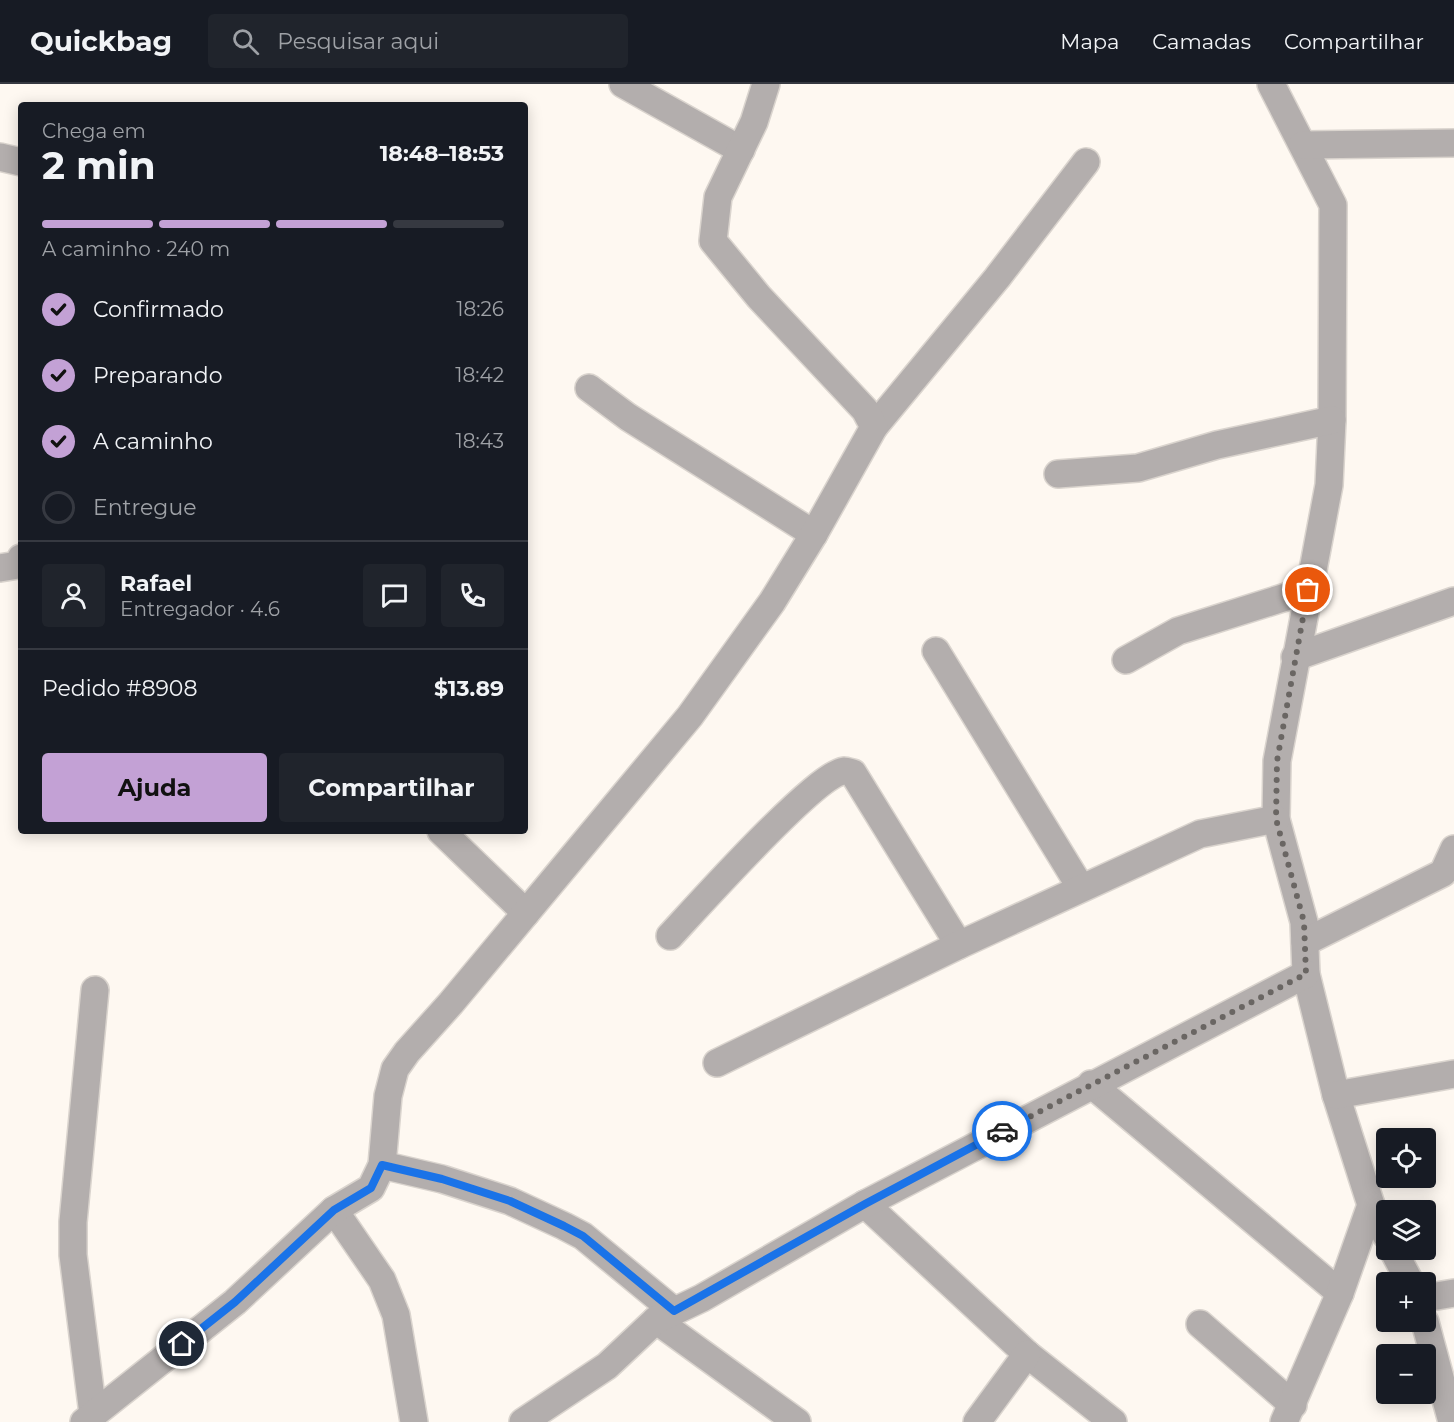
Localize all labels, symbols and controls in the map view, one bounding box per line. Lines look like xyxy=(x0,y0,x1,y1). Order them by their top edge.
search box xyxy=(208,14,628,68)
text: Quickbag xyxy=(30,24,172,58)
icon: search xyxy=(229,25,262,58)
text: Pesquisar aqui xyxy=(277,28,439,55)
text: Mapa xyxy=(1060,29,1119,54)
text: Camadas xyxy=(1152,29,1251,54)
text: Compartilhar xyxy=(1284,29,1424,54)
text: Chega em xyxy=(42,119,146,143)
text: 18:48–18:53 xyxy=(380,140,504,167)
text: 2 min xyxy=(42,141,156,189)
text: A caminho · 240 m xyxy=(42,237,230,261)
icon: check xyxy=(42,293,75,326)
text: Confirmado xyxy=(93,296,224,323)
text: 18:26 xyxy=(456,297,504,321)
icon: check xyxy=(42,359,75,392)
text: Preparando xyxy=(93,362,222,389)
text: 18:42 xyxy=(455,363,504,387)
icon: check xyxy=(42,425,75,458)
text: A caminho xyxy=(93,428,213,455)
text: 18:43 xyxy=(456,429,504,453)
text: Entregue xyxy=(93,494,197,521)
button: person xyxy=(42,564,105,627)
button: chat xyxy=(363,564,426,627)
button: phone xyxy=(441,564,504,627)
pin xyxy=(1282,564,1333,615)
text: Rafael xyxy=(120,570,192,597)
icon: bag xyxy=(1291,573,1324,606)
text: Entregador · 4.6 xyxy=(120,597,280,621)
text: Pedido #8908 xyxy=(42,675,197,702)
text: $13.89 xyxy=(434,675,504,702)
button: Ajuda xyxy=(42,753,267,822)
button: Compartilhar xyxy=(279,753,504,822)
courier xyxy=(972,1101,1032,1161)
icon: car xyxy=(986,1115,1019,1148)
map controls xyxy=(1376,1128,1436,1404)
button: locate xyxy=(1376,1128,1436,1188)
button: layers xyxy=(1376,1200,1436,1260)
button: + xyxy=(1376,1272,1436,1332)
pin xyxy=(156,1318,207,1369)
icon: home xyxy=(165,1327,198,1360)
button: − xyxy=(1376,1344,1436,1404)

